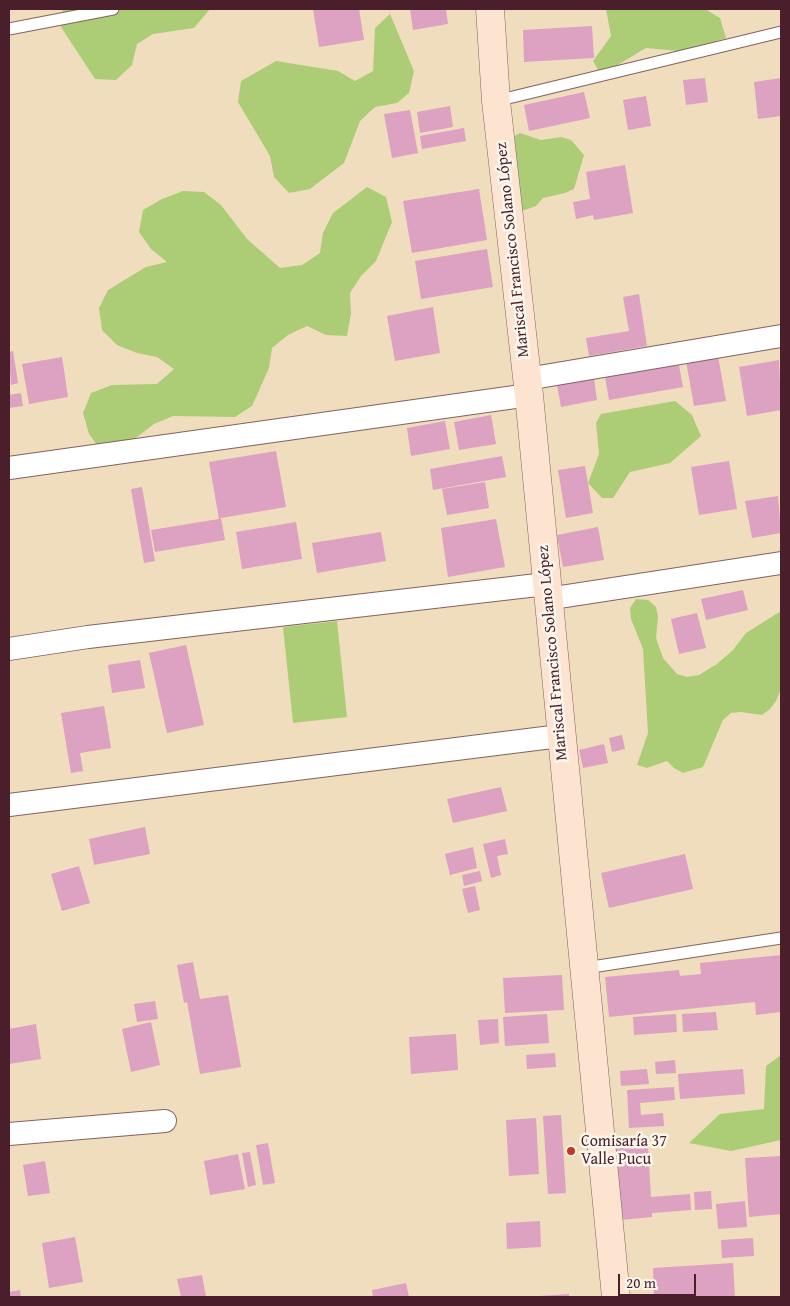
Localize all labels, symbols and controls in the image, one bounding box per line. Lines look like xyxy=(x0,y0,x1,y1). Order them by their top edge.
street label: Mariscal Francisco Solano López xyxy=(492,142,534,358)
street label: Mariscal Francisco Solano López xyxy=(534,545,572,761)
place label: Comisaría 37 Valle Pucu xyxy=(581,1132,667,1170)
marker: Comisaría 37 Valle Pucu xyxy=(565,1145,577,1157)
scale bar xyxy=(620,1264,698,1296)
text: 20 m xyxy=(626,1272,656,1293)

